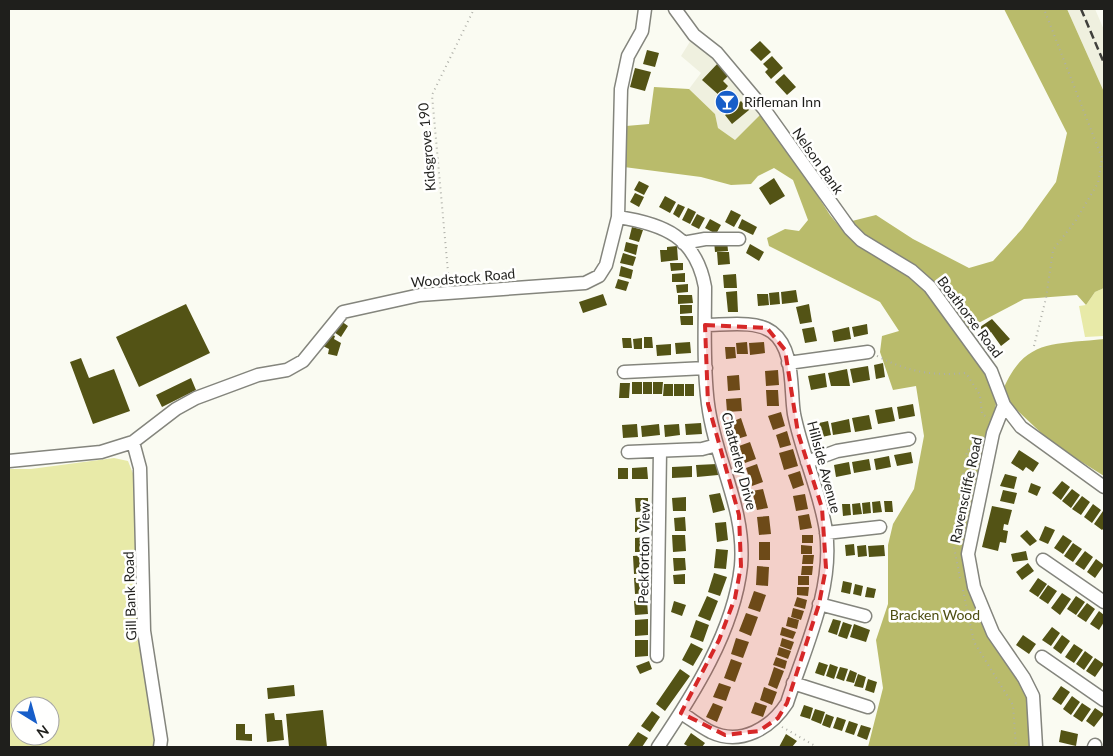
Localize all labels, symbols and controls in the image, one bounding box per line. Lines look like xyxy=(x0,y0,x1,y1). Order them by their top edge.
bar icon: Rifleman Inn xyxy=(714,89,740,115)
place label: Rifleman Inn xyxy=(744,93,821,110)
street label: Kidsgrove 190 xyxy=(414,102,439,192)
street label: Nelson Bank xyxy=(789,124,848,198)
street label: Woodstock Road xyxy=(410,264,516,291)
street label: Boathorse Road xyxy=(934,273,1007,361)
street label: Chatterley Drive xyxy=(718,410,761,512)
street label: Hillside Avenue xyxy=(804,419,845,515)
street label: Ravenscliffe Road xyxy=(946,435,985,545)
street label: Peckforton View xyxy=(634,502,653,604)
street label: Gill Bank Road xyxy=(119,551,140,641)
park label: Bracken Wood xyxy=(890,606,980,623)
north arrow xyxy=(10,696,60,746)
text: N xyxy=(34,722,53,742)

